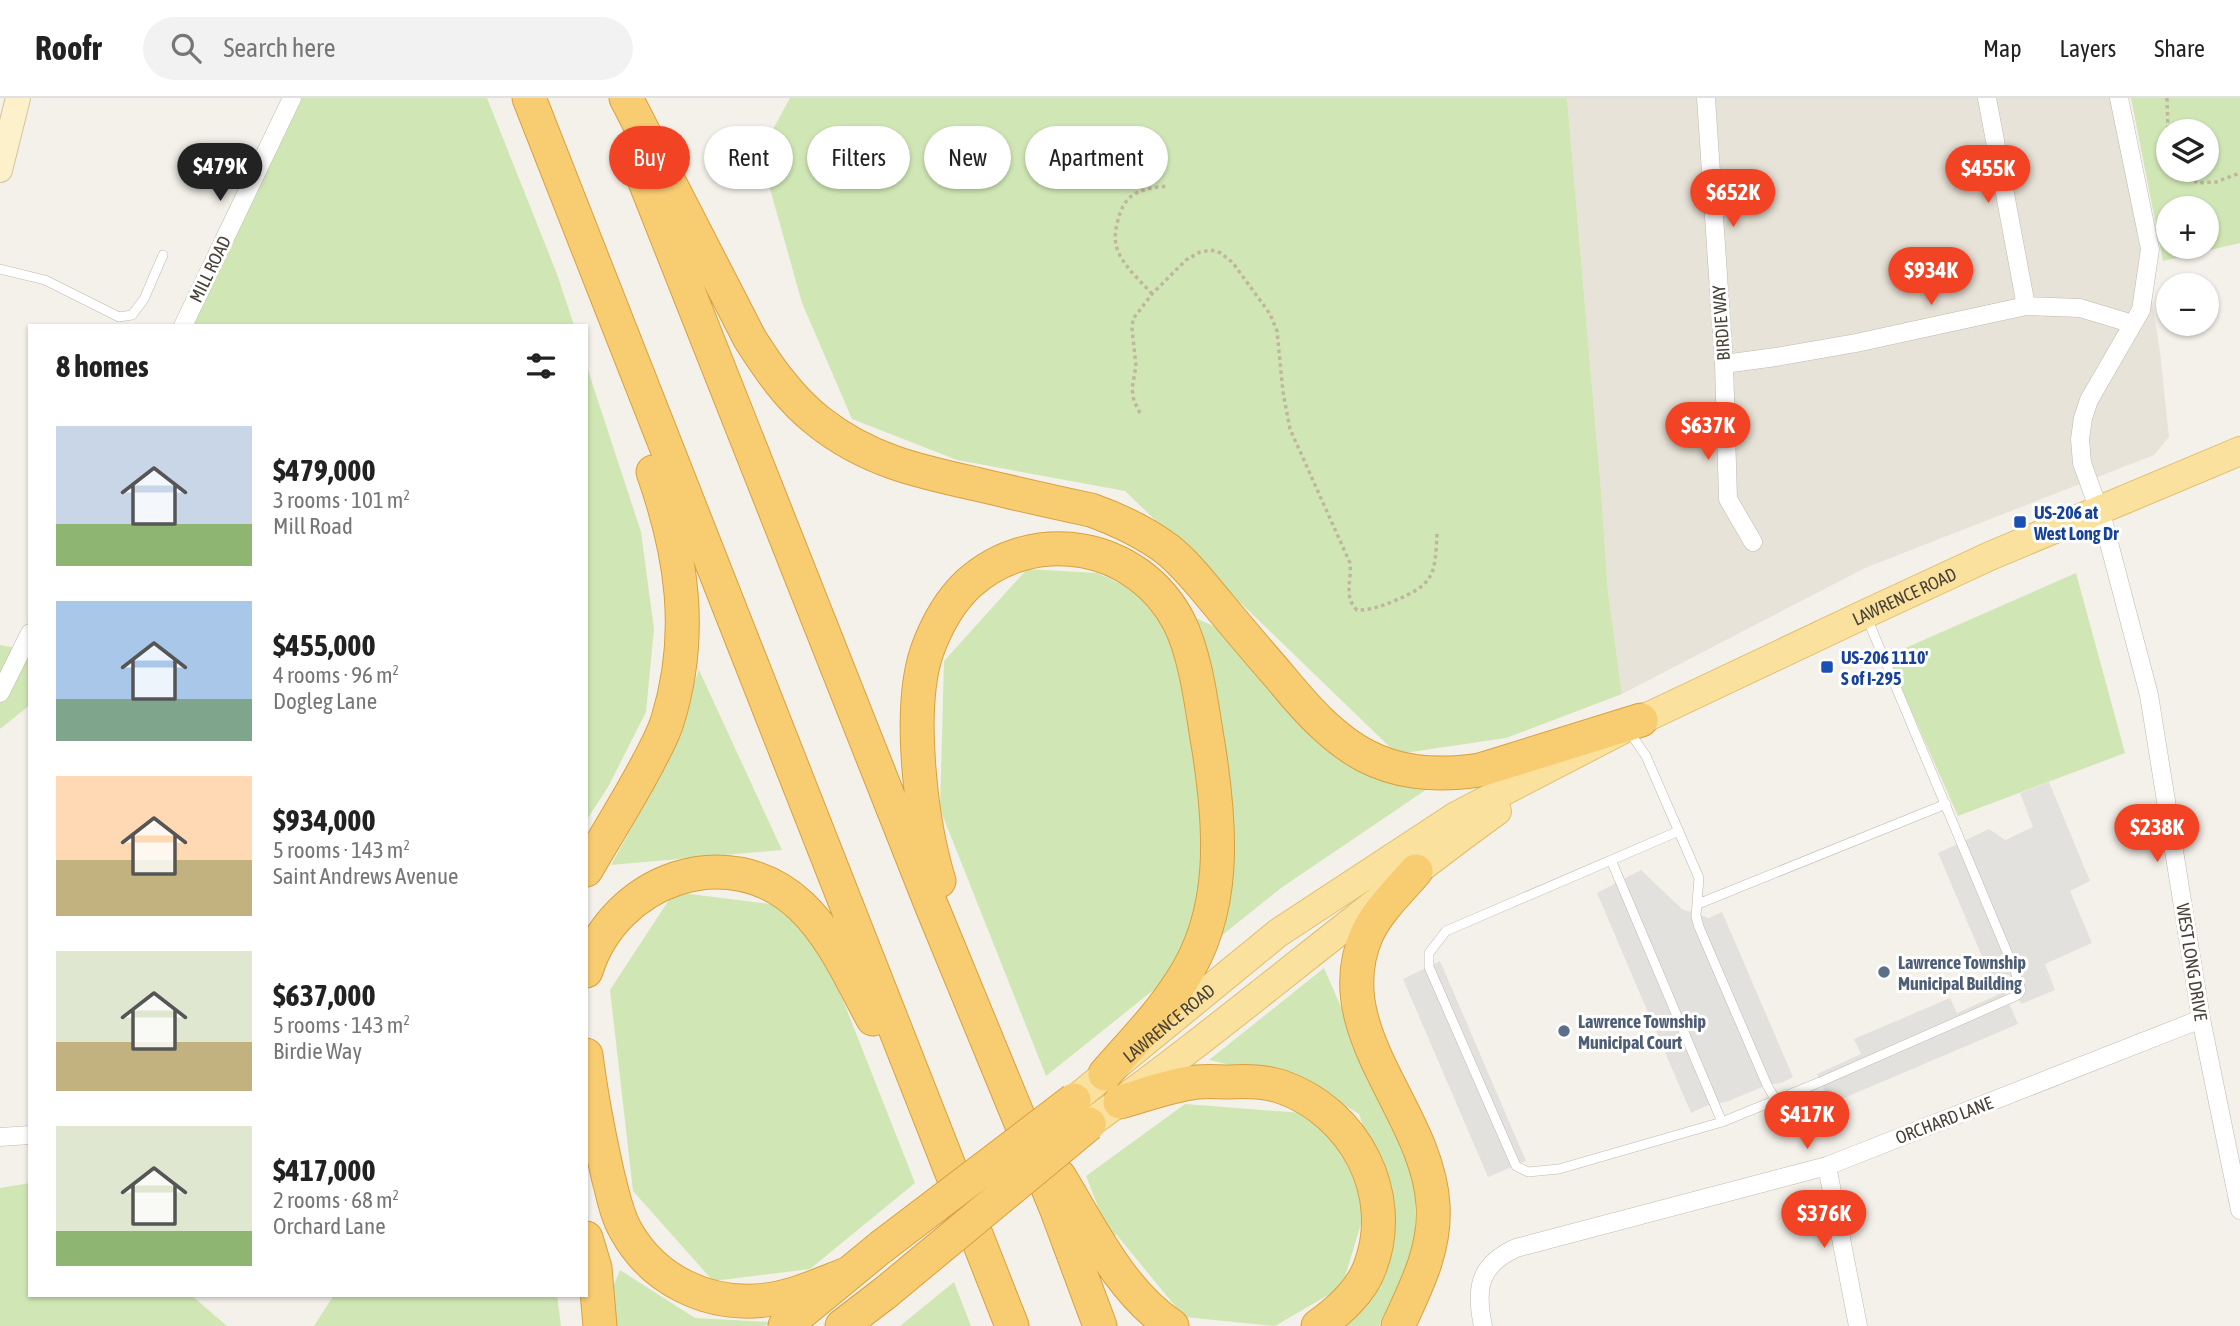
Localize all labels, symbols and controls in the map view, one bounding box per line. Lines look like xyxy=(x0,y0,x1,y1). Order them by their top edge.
search box xyxy=(143,17,633,80)
text: Roofr xyxy=(35,29,101,67)
icon: search xyxy=(167,29,205,67)
text: Search here xyxy=(223,33,336,63)
text: Map xyxy=(1983,35,2022,62)
text: Layers xyxy=(2060,35,2116,62)
text: Share xyxy=(2154,35,2205,62)
map controls xyxy=(2156,119,2219,336)
button: layers xyxy=(2156,119,2219,182)
chip: Buy xyxy=(609,126,690,189)
chip: Rent xyxy=(704,126,793,189)
chip: Filters xyxy=(807,126,910,189)
chip: New xyxy=(924,126,1011,189)
chip: Apartment xyxy=(1025,126,1168,189)
pin: $479K xyxy=(171,144,269,203)
pin: $455K xyxy=(1939,146,2037,205)
text: $479K xyxy=(193,153,247,179)
text: $455K xyxy=(1961,155,2015,181)
pin: $652K xyxy=(1684,170,1782,229)
text: $652K xyxy=(1706,179,1760,205)
button: + xyxy=(2156,196,2219,259)
street label: MILL ROAD xyxy=(185,232,235,306)
pin: $934K xyxy=(1882,248,1980,307)
text: $934K xyxy=(1904,257,1958,283)
button: − xyxy=(2156,273,2219,336)
street label: BIRDIE WAY xyxy=(1708,285,1734,361)
icon: filters xyxy=(522,347,560,385)
text: 8 homes xyxy=(56,349,149,383)
pin: $637K xyxy=(1659,402,1757,462)
text: $637K xyxy=(1681,412,1735,438)
text: $479,000 xyxy=(273,453,376,487)
icon: home xyxy=(112,454,196,538)
text: 3 rooms · 101 m² xyxy=(273,487,410,513)
place label: US-206 at West Long Dr xyxy=(2033,502,2119,544)
text: Mill Road xyxy=(273,513,353,539)
marker: US-206 at West Long Dr xyxy=(2012,514,2028,530)
street label: LAWRENCE ROAD xyxy=(1849,563,1959,629)
text: $455,000 xyxy=(273,628,376,662)
icon: home xyxy=(112,629,196,713)
place label: US-206 1110' S of I-295 xyxy=(1841,647,1928,689)
marker: US-206 1110' S of I-295 xyxy=(1819,659,1835,675)
text: 4 rooms · 96 m² xyxy=(273,662,399,688)
text: Dogleg Lane xyxy=(273,688,377,714)
text: $934,000 xyxy=(273,803,376,837)
icon: home xyxy=(112,804,196,888)
pin: $238K xyxy=(2108,804,2206,864)
text: $238K xyxy=(2130,814,2184,840)
text: 5 rooms · 143 m² xyxy=(273,837,410,863)
text: Saint Andrews Avenue xyxy=(273,863,459,889)
street label: WEST LONG DRIVE xyxy=(2172,902,2212,1023)
place label: Lawrence Township Municipal Building xyxy=(1898,952,2026,994)
marker: Lawrence Township Municipal Building xyxy=(1876,964,1892,980)
text: $637,000 xyxy=(273,978,376,1012)
icon: home xyxy=(112,979,196,1063)
street label: LAWRENCE ROAD xyxy=(1118,979,1219,1066)
place label: Lawrence Township Municipal Court xyxy=(1578,1011,1706,1053)
text: 5 rooms · 143 m² xyxy=(273,1012,410,1038)
marker: Lawrence Township Municipal Court xyxy=(1556,1023,1572,1039)
text: Birdie Way xyxy=(273,1038,362,1064)
pin: $417K xyxy=(1758,1091,1856,1151)
street label: ORCHARD LANE xyxy=(1892,1092,1996,1148)
text: $417K xyxy=(1780,1101,1834,1127)
text: $417,000 xyxy=(273,1153,376,1187)
icon: home xyxy=(112,1154,196,1238)
text: 2 rooms · 68 m² xyxy=(273,1187,399,1213)
pin: $376K xyxy=(1775,1190,1873,1250)
text: $376K xyxy=(1797,1200,1851,1226)
text: Orchard Lane xyxy=(273,1213,386,1239)

